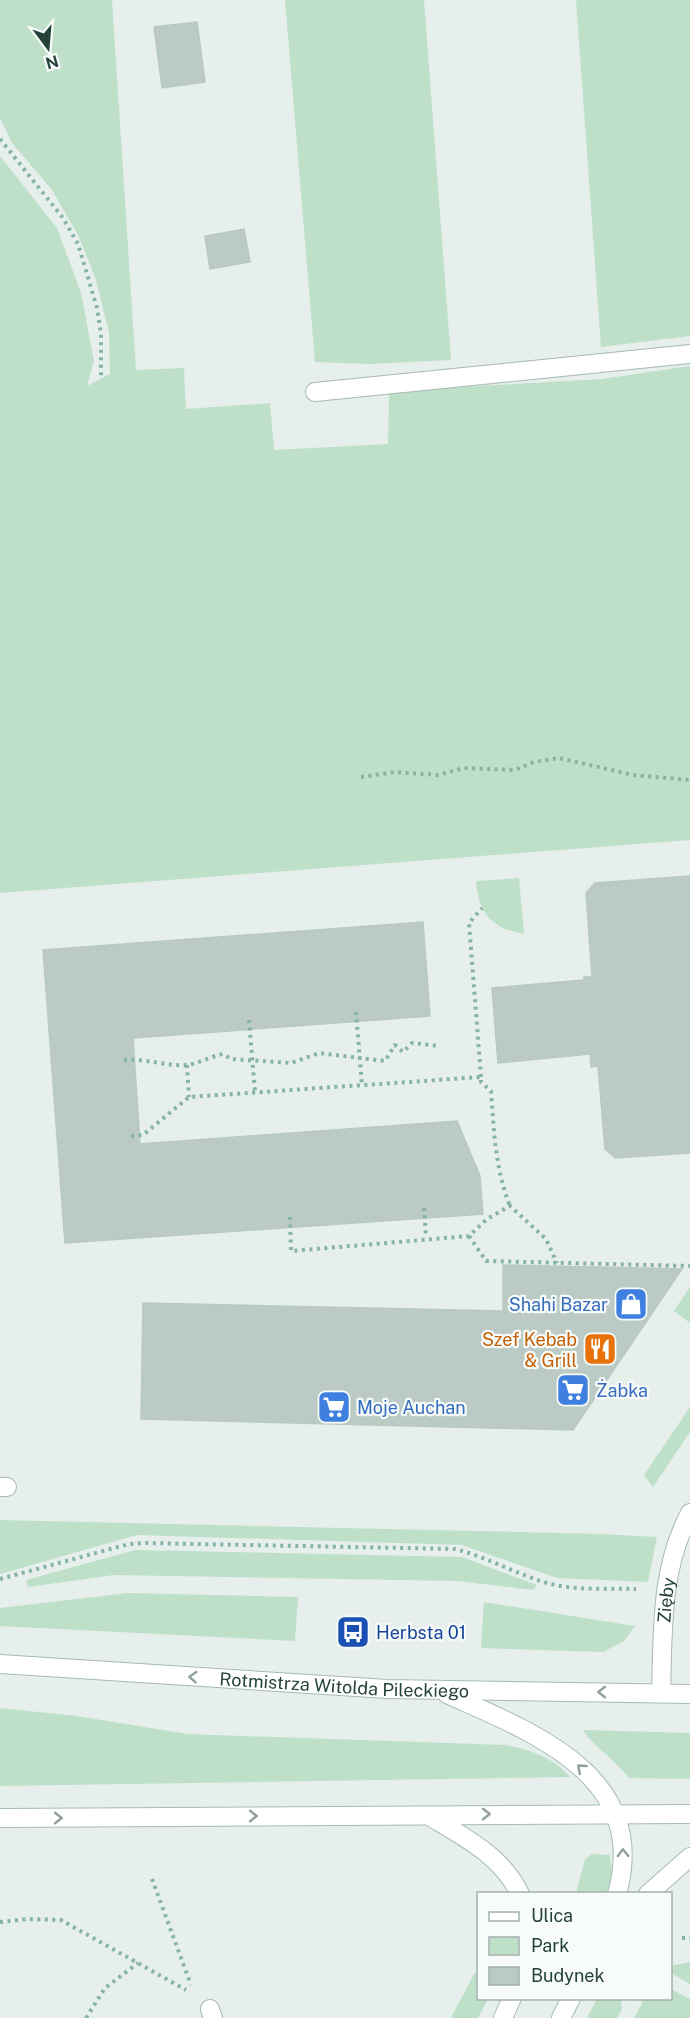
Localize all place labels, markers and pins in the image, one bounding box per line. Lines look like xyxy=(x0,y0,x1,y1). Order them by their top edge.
shop icon: Shahi Bazar xyxy=(613,1286,649,1322)
place label: Shahi Bazar xyxy=(509,1294,608,1315)
place label: Szef Kebab & Grill xyxy=(482,1329,577,1371)
restaurant icon: Szef Kebab & Grill xyxy=(582,1331,618,1367)
supermarket icon: Żabka xyxy=(555,1372,591,1408)
place label: Żabka xyxy=(596,1379,648,1401)
supermarket icon: Moje Auchan xyxy=(316,1389,352,1425)
place label: Moje Auchan xyxy=(357,1397,466,1418)
bus stop icon: Herbsta 01 xyxy=(335,1614,371,1650)
place label: Herbsta 01 xyxy=(376,1622,466,1643)

